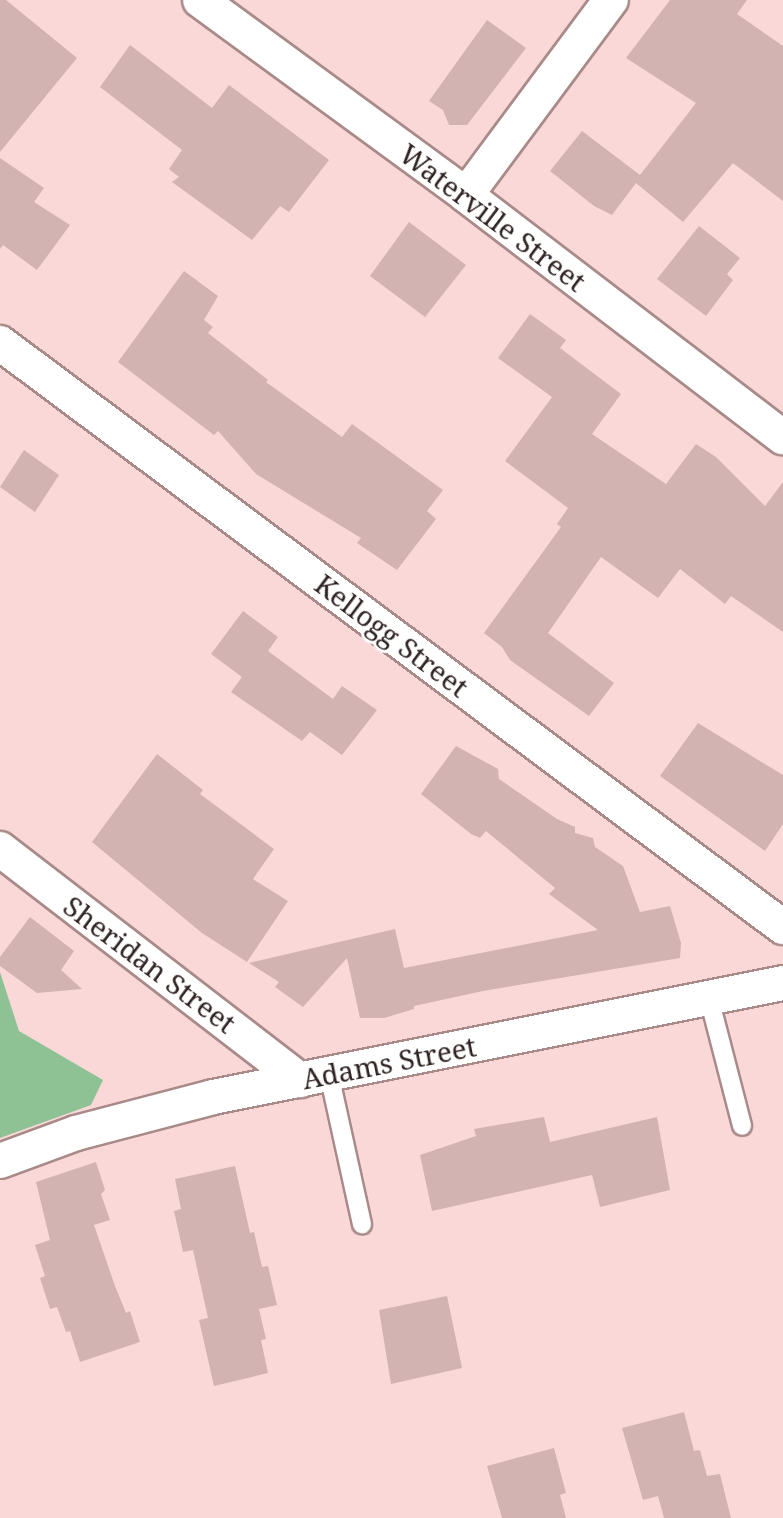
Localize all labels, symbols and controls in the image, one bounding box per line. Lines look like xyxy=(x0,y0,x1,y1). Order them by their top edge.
street label: Waterville Street xyxy=(393,136,593,298)
street label: Kellogg Street xyxy=(309,567,475,703)
street label: Sheridan Street xyxy=(57,888,243,1040)
street label: Adams Street xyxy=(299,1029,479,1095)

